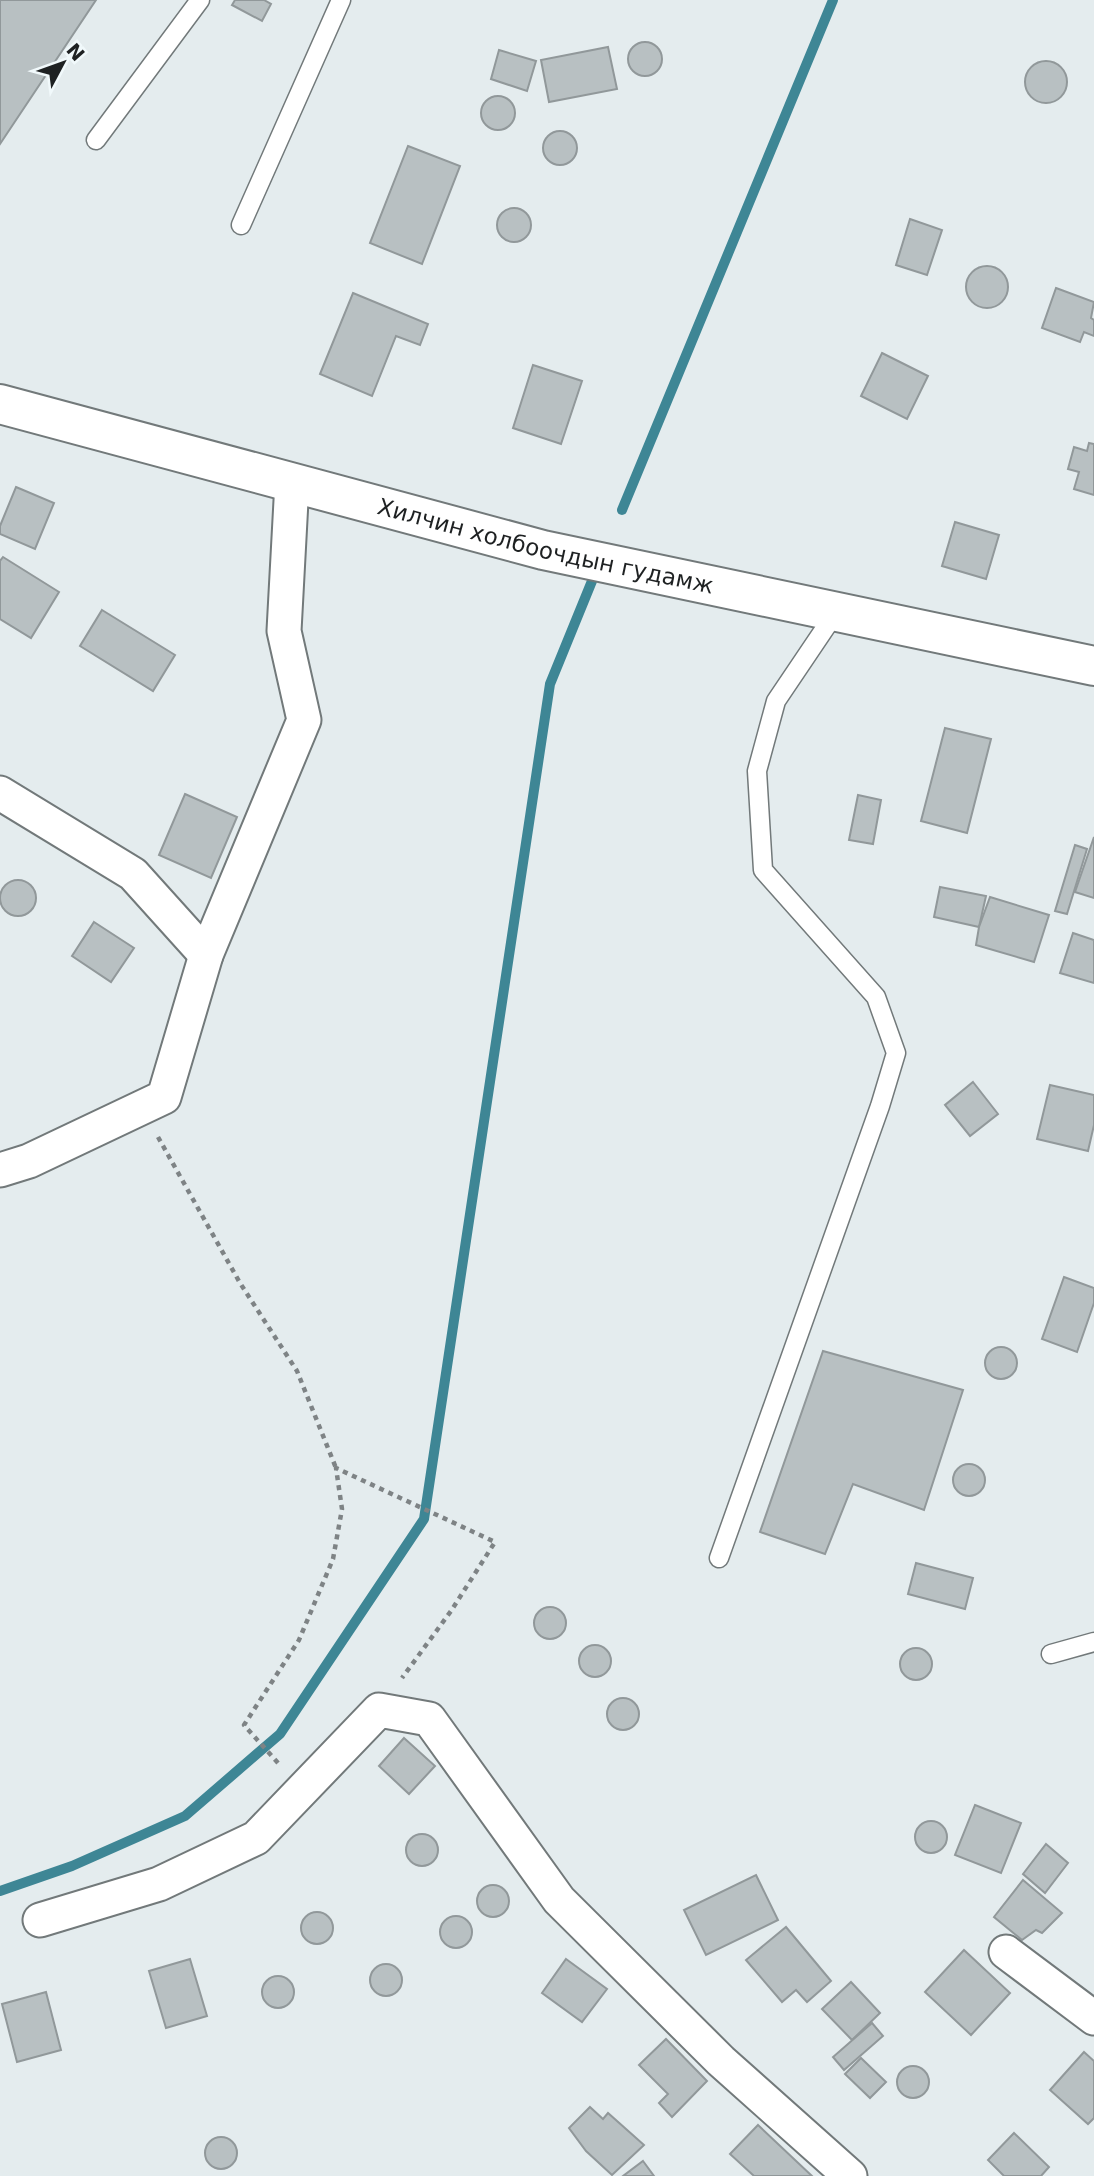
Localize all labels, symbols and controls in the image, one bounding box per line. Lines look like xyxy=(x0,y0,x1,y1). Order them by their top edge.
north arrow xyxy=(28,28,98,98)
text: N xyxy=(62,39,89,65)
street label: Хилчин холбоочдын гудамж xyxy=(375,493,716,599)

